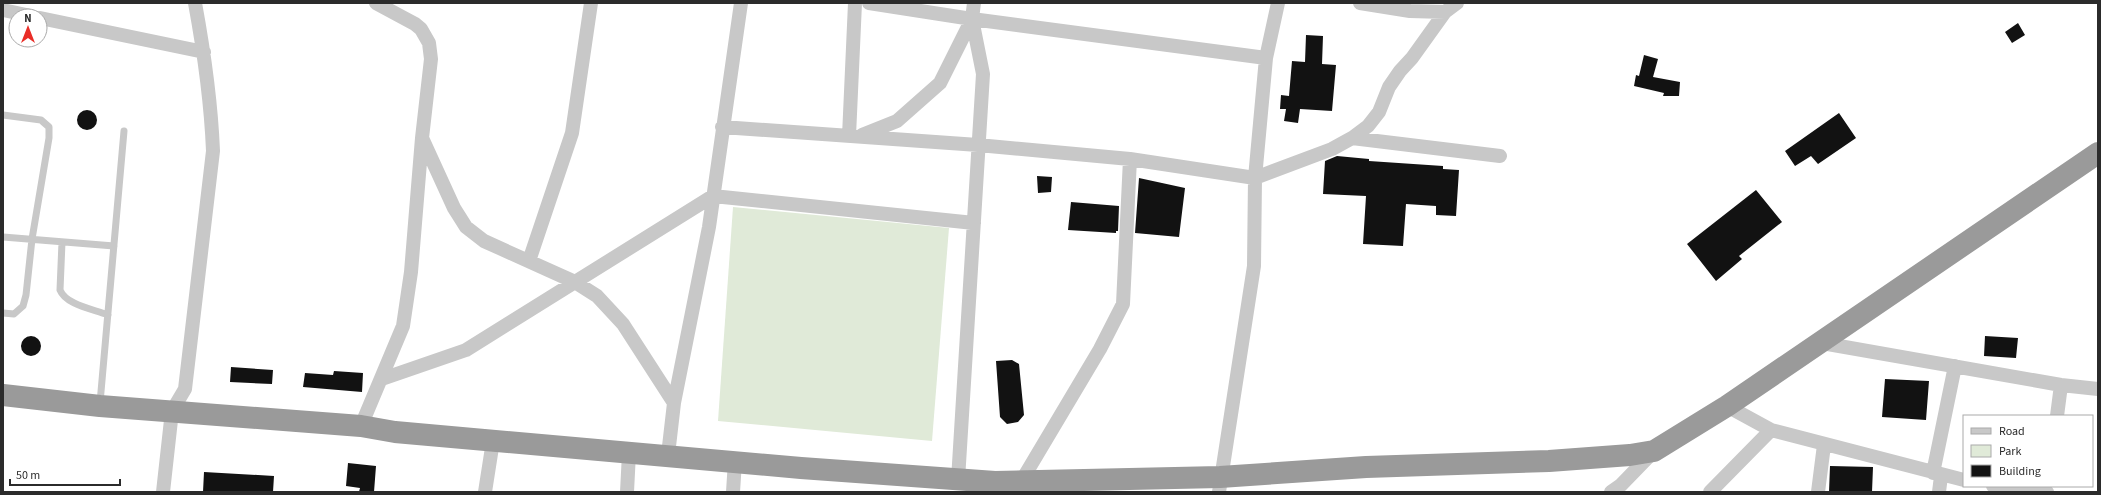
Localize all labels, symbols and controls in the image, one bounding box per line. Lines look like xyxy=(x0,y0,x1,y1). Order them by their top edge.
north arrow xyxy=(8,8,48,48)
text: N xyxy=(24,11,32,26)
legend xyxy=(1963,415,2093,487)
text: Road xyxy=(1999,423,2025,440)
text: Park xyxy=(1999,443,2021,460)
scale bar xyxy=(10,461,120,487)
text: Building xyxy=(1999,463,2041,480)
text: 50 m xyxy=(16,467,40,484)

